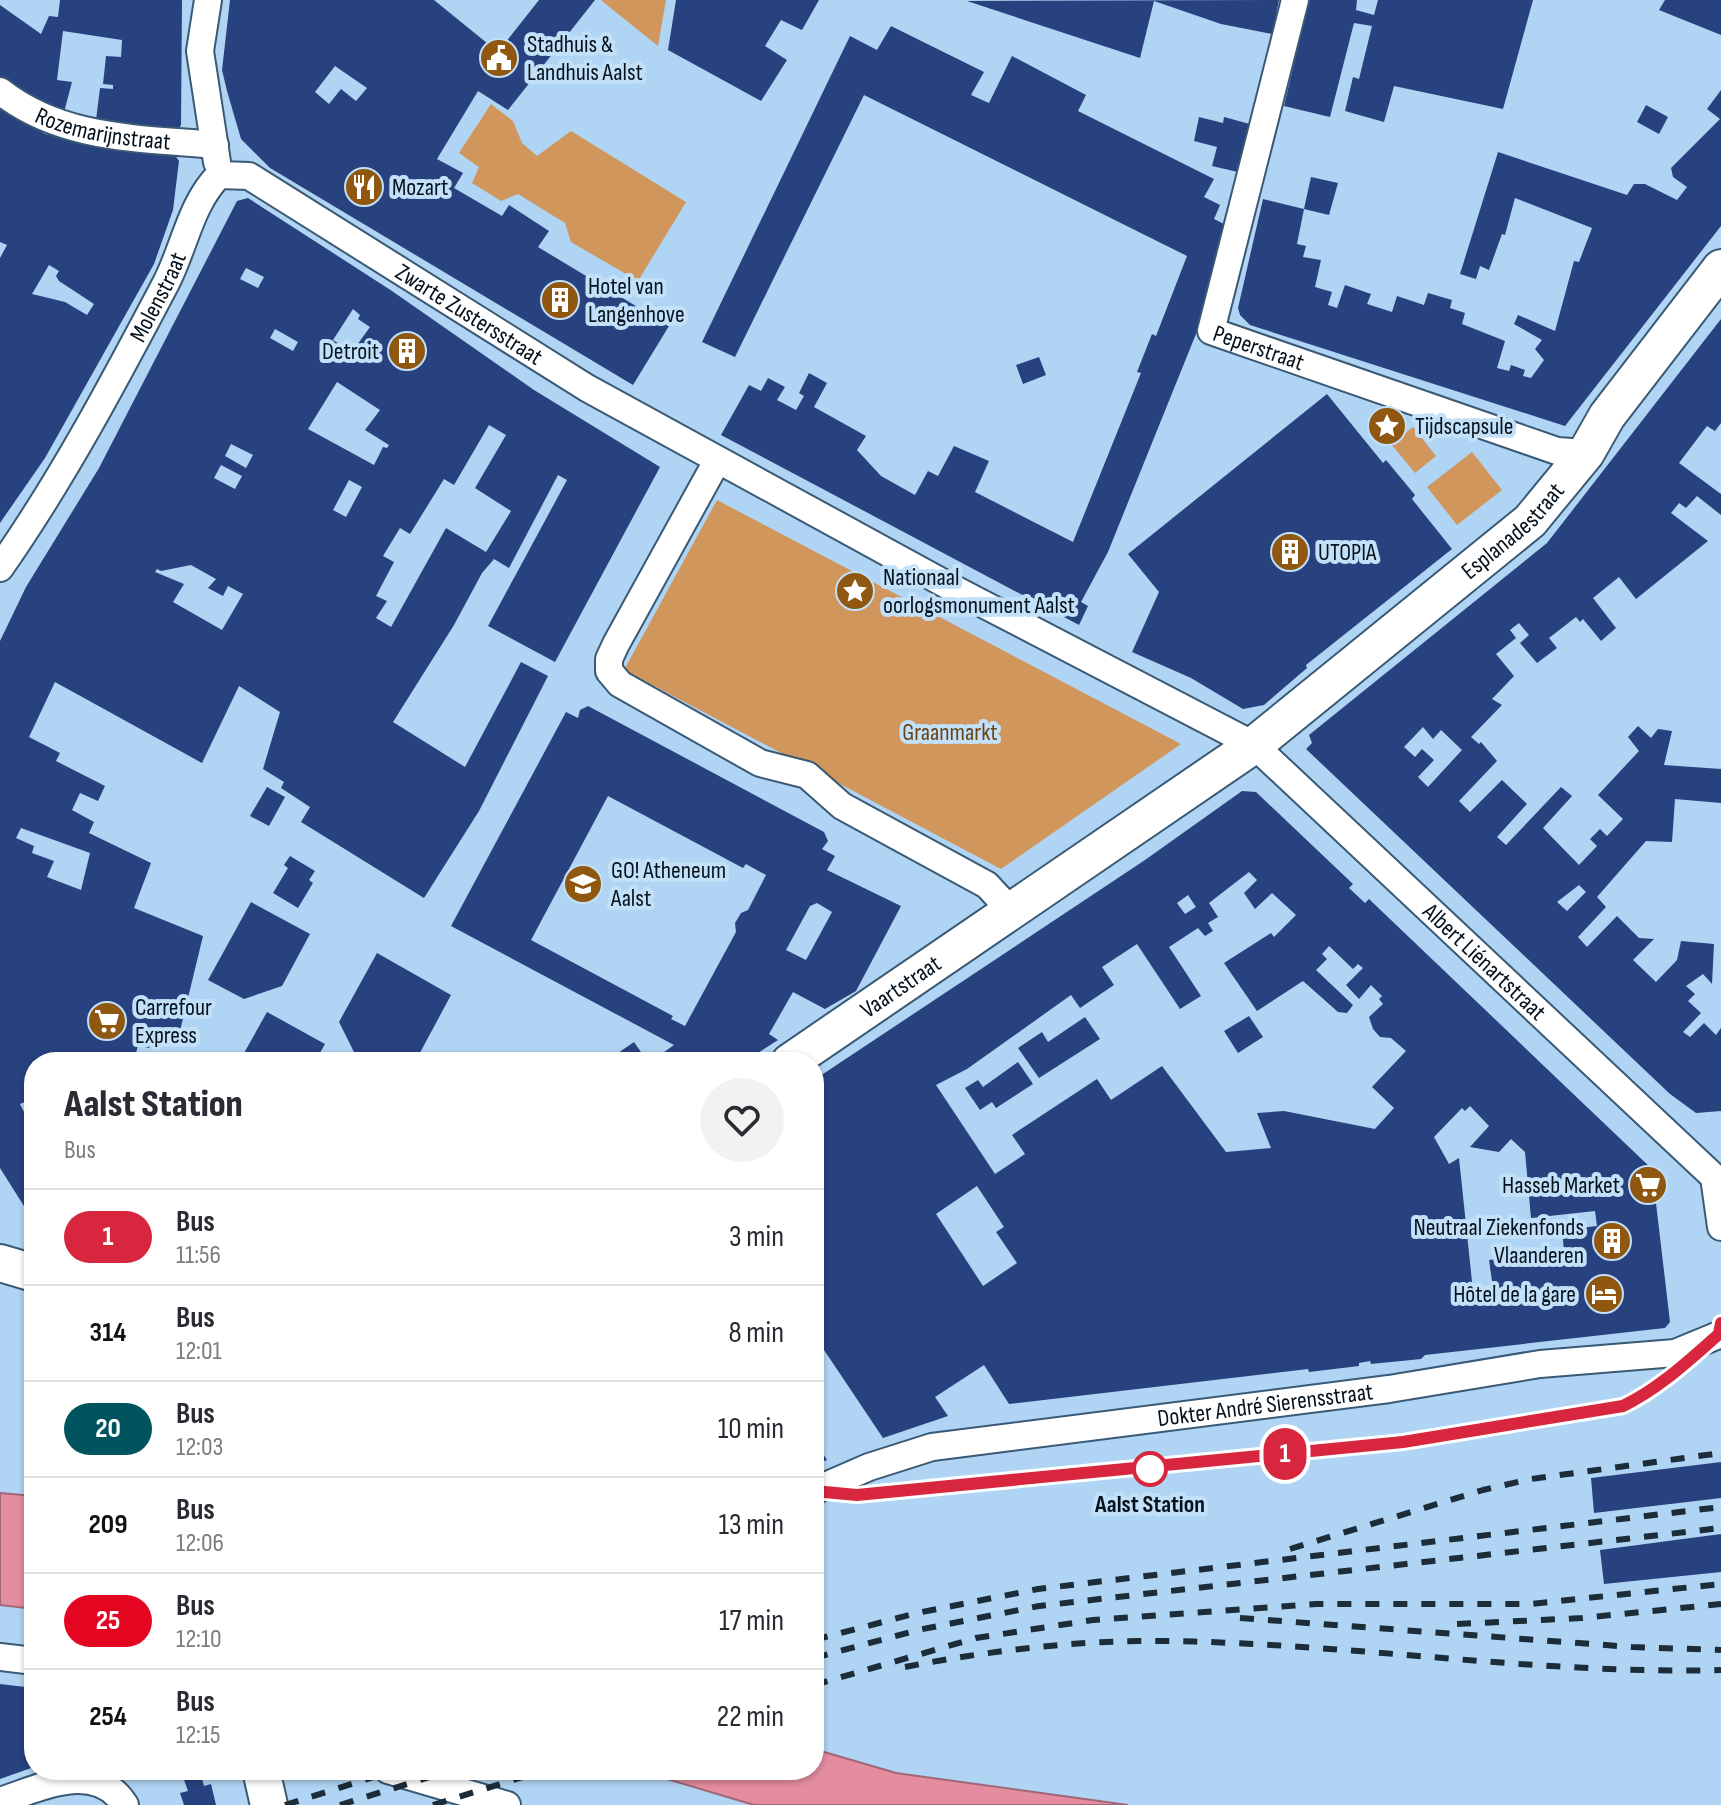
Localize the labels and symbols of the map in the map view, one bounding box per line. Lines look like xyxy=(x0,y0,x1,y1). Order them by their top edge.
place label: Stadhuis & Landhuis Aalst xyxy=(527,30,643,87)
public building icon: Stadhuis & Landhuis Aalst xyxy=(478,37,520,79)
street label: Rozemarijnstraat xyxy=(31,101,172,156)
restaurant icon: Mozart xyxy=(343,166,385,208)
place label: Mozart xyxy=(392,173,448,202)
street label: Molenstraat xyxy=(124,248,193,347)
street label: Zwarte Zustersstraat xyxy=(390,258,548,372)
place label: Hotel van Langenhove xyxy=(588,272,685,329)
building icon: Hotel van Langenhove xyxy=(539,279,581,321)
street label: Peperstraat xyxy=(1209,319,1308,377)
building icon: Detroit xyxy=(386,330,428,372)
place label: Detroit xyxy=(322,337,379,366)
place icon: Tijdscapsule xyxy=(1366,405,1408,447)
place label: Tijdscapsule xyxy=(1415,412,1513,441)
street label: Esplanadestraat xyxy=(1456,477,1570,586)
building icon: UTOPIA xyxy=(1269,531,1311,573)
place label: UTOPIA xyxy=(1318,538,1377,567)
place label: Nationaal oorlogsmonument Aalst xyxy=(883,563,1075,620)
place icon: Nationaal oorlogsmonument Aalst xyxy=(834,570,876,612)
park label: Graanmarkt xyxy=(902,718,998,747)
place label: GO! Atheneum Aalst xyxy=(610,856,726,913)
school or university icon: GO! Atheneum Aalst xyxy=(562,863,604,905)
street label: Albert Liénartstraat xyxy=(1416,897,1552,1027)
street label: Vaartstraat xyxy=(855,949,947,1025)
place label: Carrefour Express xyxy=(135,993,212,1050)
supermarket icon: Carrefour Express xyxy=(86,1000,128,1042)
supermarket icon: Hasseb Market xyxy=(1627,1164,1669,1206)
place label: Hasseb Market xyxy=(1502,1171,1620,1200)
place label: Neutraal Ziekenfonds Vlaanderen xyxy=(1413,1213,1584,1270)
building icon: Neutraal Ziekenfonds Vlaanderen xyxy=(1591,1220,1633,1262)
hotel icon: Hôtel de la gare xyxy=(1583,1273,1625,1315)
place label: Hôtel de la gare xyxy=(1453,1280,1576,1309)
street label: Dokter André Sierensstraat xyxy=(1156,1377,1375,1433)
line badge: 1 xyxy=(1259,1428,1311,1480)
marker: Aalst Station xyxy=(1133,1452,1167,1486)
place label: Aalst Station xyxy=(1094,1490,1205,1519)

